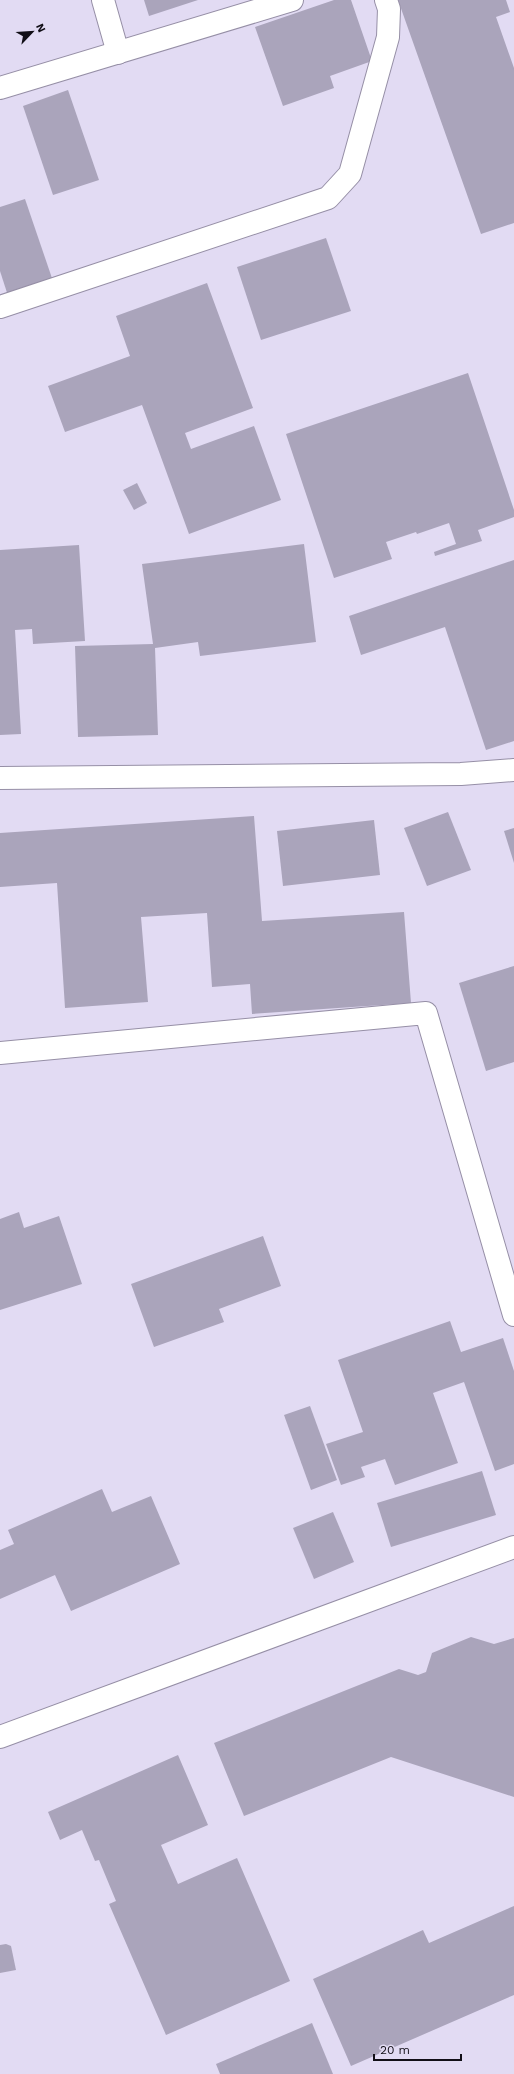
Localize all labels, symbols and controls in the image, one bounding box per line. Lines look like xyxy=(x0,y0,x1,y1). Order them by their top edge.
north arrow xyxy=(12,12,52,52)
text: N xyxy=(33,22,48,34)
scale bar xyxy=(374,2036,461,2062)
text: 20 m xyxy=(380,2043,410,2057)

